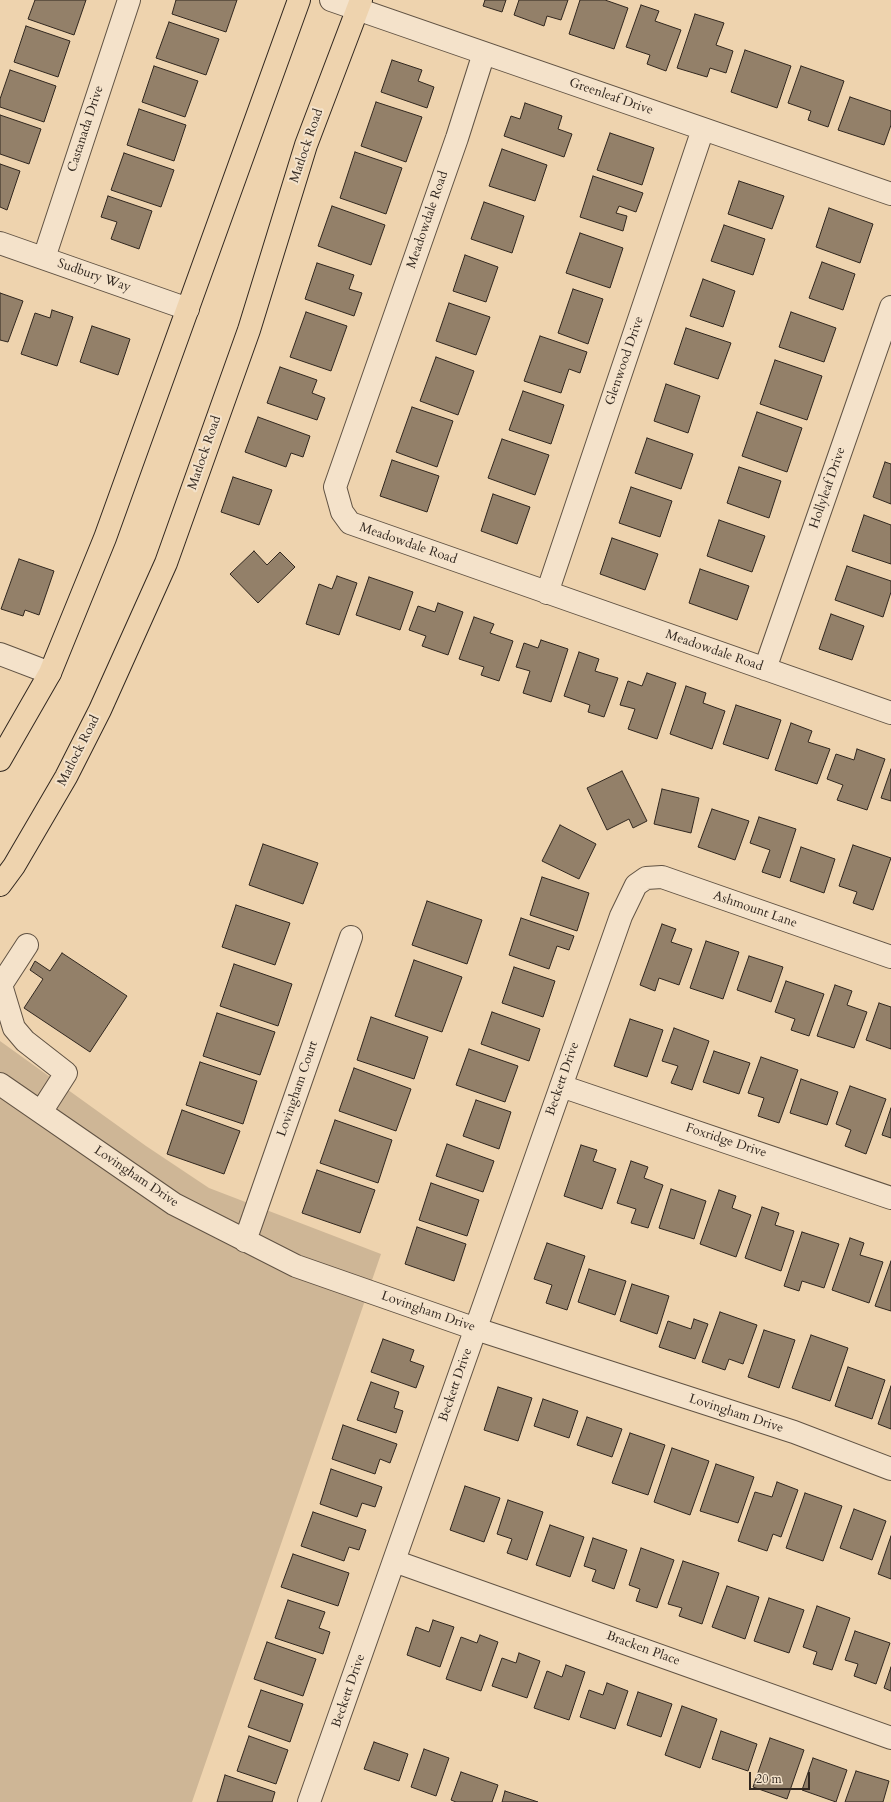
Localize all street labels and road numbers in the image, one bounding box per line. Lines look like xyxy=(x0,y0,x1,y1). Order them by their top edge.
street label: Greenleaf Drive xyxy=(567,75,655,119)
street label: Castanada Drive xyxy=(65,84,107,174)
street label: Matlock Road xyxy=(287,107,327,185)
street label: Meadowdale Road xyxy=(404,169,452,271)
street label: Sudbury Way xyxy=(55,256,133,296)
street label: Glenwood Drive xyxy=(602,314,648,408)
street label: Matlock Road xyxy=(185,414,225,492)
street label: Hollyleaf Drive xyxy=(807,445,849,531)
street label: Meadowdale Road xyxy=(357,520,459,568)
street label: Meadowdale Road xyxy=(663,627,765,675)
street label: Matlock Road xyxy=(55,713,103,789)
street label: Ashmount Lane xyxy=(711,888,799,932)
street label: Lovingham Court xyxy=(274,1039,322,1139)
street label: Beckett Drive xyxy=(543,1040,583,1118)
street label: Foxridge Drive xyxy=(683,1121,769,1161)
street label: Lovingham Drive xyxy=(91,1143,181,1211)
street label: Lovingham Drive xyxy=(379,1289,477,1335)
street label: Beckett Drive xyxy=(436,1346,476,1424)
street label: Lovingham Drive xyxy=(687,1391,785,1437)
street label: Bracken Place xyxy=(604,1628,682,1670)
street label: Beckett Drive xyxy=(329,1652,369,1730)

